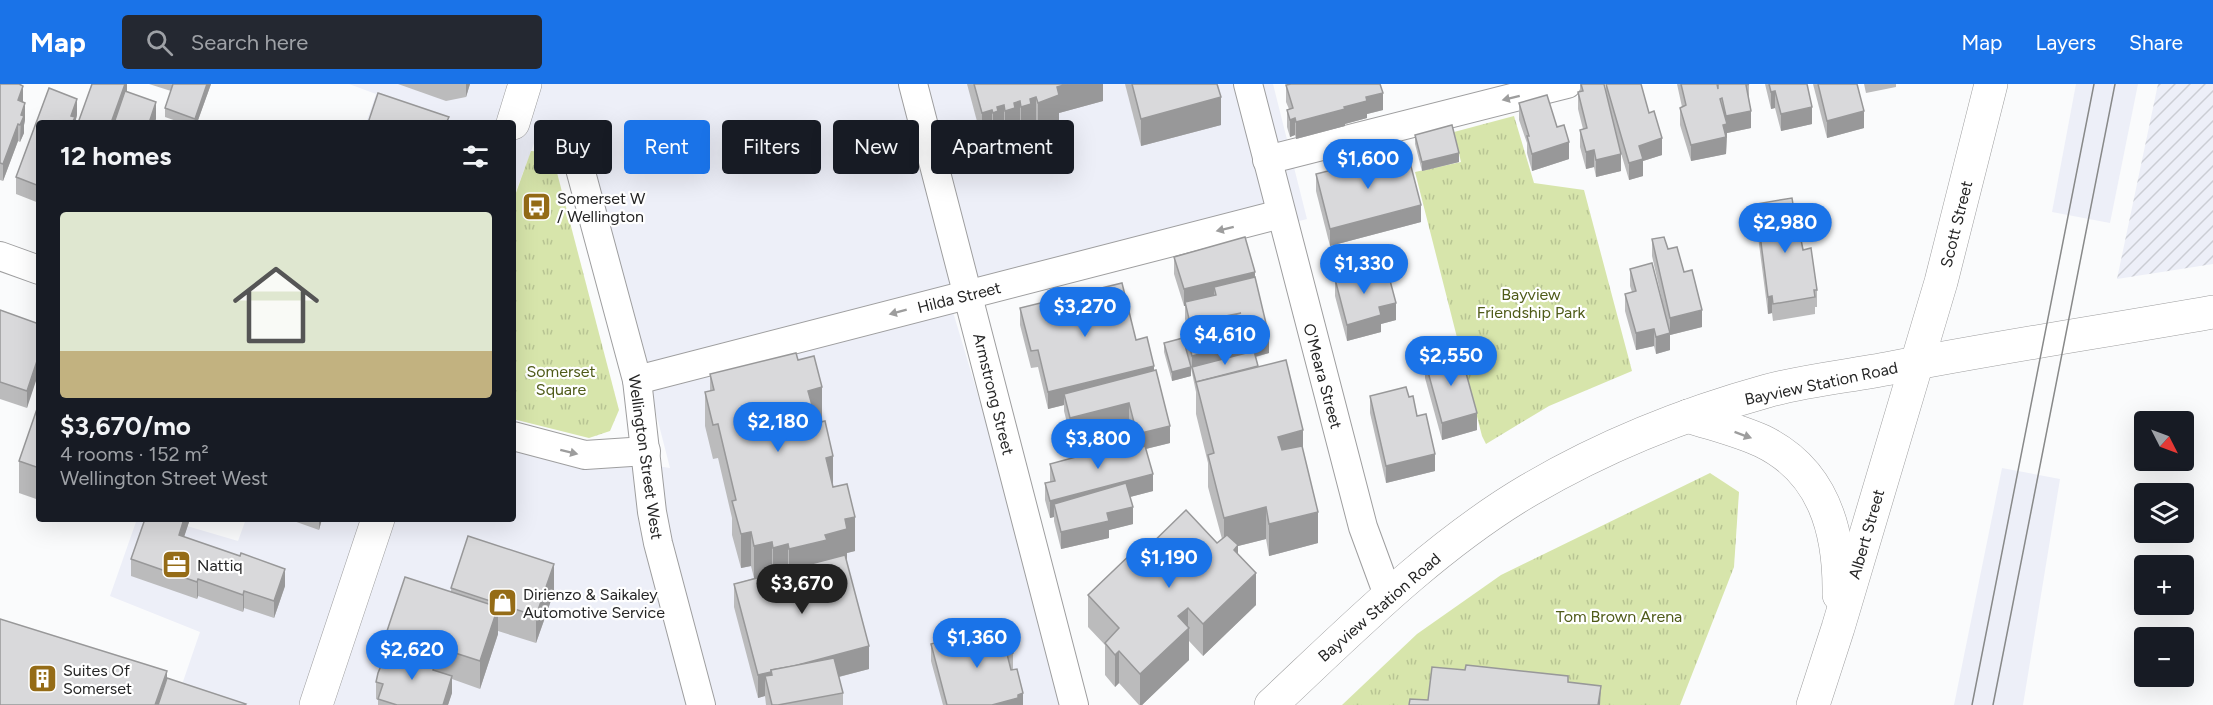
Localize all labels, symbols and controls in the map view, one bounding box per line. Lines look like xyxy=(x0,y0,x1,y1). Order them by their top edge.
search box xyxy=(122,15,542,69)
text: Map xyxy=(30,25,86,59)
icon: search xyxy=(143,26,176,59)
text: Search here xyxy=(191,29,308,56)
text: Map xyxy=(1962,30,2002,55)
text: Layers xyxy=(2035,30,2096,55)
text: Share xyxy=(2129,30,2183,55)
one-way arrow xyxy=(1501,94,1520,104)
chip: Buy xyxy=(534,120,612,174)
chip: Rent xyxy=(624,120,710,174)
chip: Filters xyxy=(722,120,821,174)
chip: New xyxy=(833,120,919,174)
chip: Apartment xyxy=(931,120,1074,174)
pin: $1,600 xyxy=(1319,139,1417,190)
text: 12 homes xyxy=(60,140,171,172)
icon: filters xyxy=(459,140,492,173)
text: $1,600 xyxy=(1337,146,1399,170)
street label: Scott Street xyxy=(1937,179,1976,269)
place label: Somerset W / Wellington xyxy=(557,189,646,226)
bus stop icon: Somerset W / Wellington xyxy=(520,191,552,223)
pin: $2,980 xyxy=(1736,203,1834,254)
text: $2,980 xyxy=(1753,210,1817,234)
one-way arrow xyxy=(1215,225,1233,234)
pin: $1,330 xyxy=(1315,244,1413,295)
icon: home xyxy=(222,251,330,359)
text: $1,330 xyxy=(1334,251,1394,275)
street label: Hilda Street xyxy=(915,278,1003,317)
park label: Bayview Friendship Park xyxy=(1477,285,1586,322)
pin: $3,270 xyxy=(1036,287,1134,338)
text: $3,270 xyxy=(1054,294,1117,318)
one-way arrow xyxy=(889,308,907,317)
pin: $4,610 xyxy=(1176,315,1274,366)
street label: O'Meara Street xyxy=(1299,321,1346,431)
text: $4,610 xyxy=(1194,322,1256,346)
street label: Armstrong Street xyxy=(969,331,1018,457)
pin: $2,550 xyxy=(1402,336,1500,387)
text: $2,550 xyxy=(1419,343,1483,367)
street label: Bayview Station Road xyxy=(1743,358,1899,409)
park label: Somerset Square xyxy=(526,362,596,399)
street label: Wellington Street West xyxy=(625,373,666,541)
pin: $2,180 xyxy=(729,402,827,453)
text: $2,180 xyxy=(747,409,809,433)
text: $3,670/mo xyxy=(60,410,191,442)
north arrow xyxy=(2134,411,2194,471)
map controls xyxy=(2134,411,2194,687)
pin: $3,800 xyxy=(1049,419,1147,470)
text: $3,800 xyxy=(1065,426,1131,450)
one-way arrow xyxy=(1734,430,1752,440)
text: 4 rooms · 152 m² xyxy=(60,442,209,466)
one-way arrow xyxy=(560,447,579,457)
text: Wellington Street West xyxy=(60,466,268,490)
button: layers xyxy=(2134,483,2194,543)
street label: Albert Street xyxy=(1845,487,1888,581)
pin: $1,190 xyxy=(1120,538,1218,589)
text: $1,190 xyxy=(1140,545,1198,569)
office icon: Nattiq xyxy=(160,549,192,581)
street label: Bayview Station Road xyxy=(1314,549,1444,666)
button: + xyxy=(2134,555,2194,615)
place label: Nattiq xyxy=(197,556,243,575)
pin: $3,670 xyxy=(753,564,851,615)
text: $3,670 xyxy=(770,571,834,595)
place label: Dirienzo & Saikaley Automotive Service xyxy=(523,585,665,622)
shop icon: Dirienzo & Saikaley Automotive Service xyxy=(486,587,518,619)
park label: Tom Brown Arena xyxy=(1556,607,1682,626)
pin: $1,360 xyxy=(928,618,1026,669)
text: $1,360 xyxy=(947,625,1007,649)
button: − xyxy=(2134,627,2194,687)
pin: $2,620 xyxy=(363,630,461,681)
text: $2,620 xyxy=(380,637,444,661)
place label: Suites Of Somerset xyxy=(63,661,132,698)
building icon: Suites Of Somerset xyxy=(26,663,58,695)

